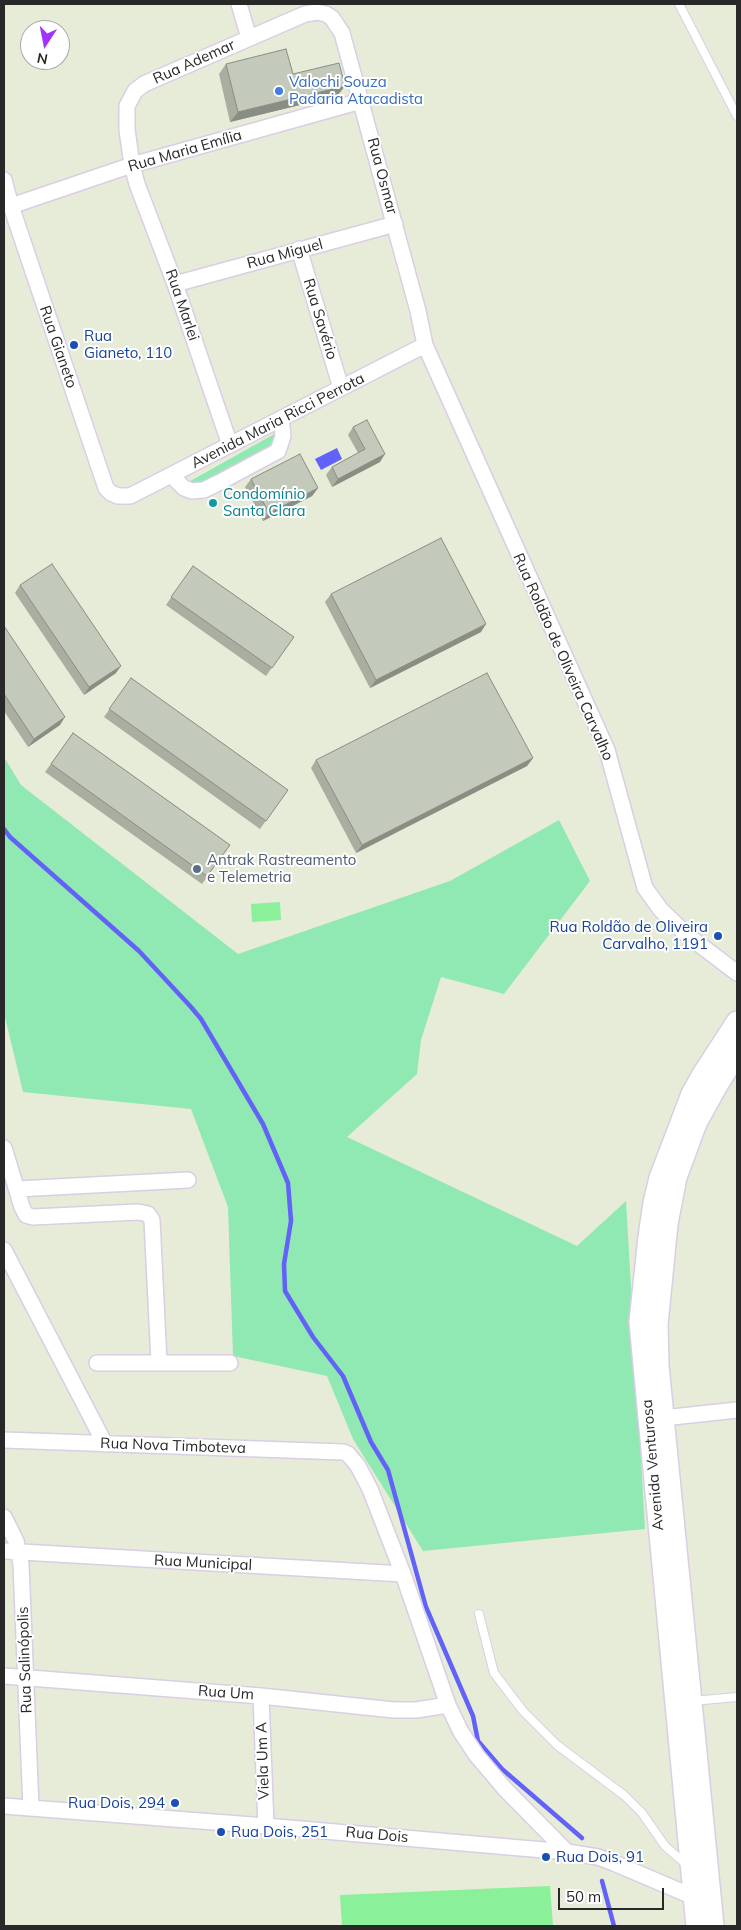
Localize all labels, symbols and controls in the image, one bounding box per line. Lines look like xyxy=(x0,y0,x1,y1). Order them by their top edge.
north arrow xyxy=(20,20,70,70)
street label: Rua Ademar xyxy=(150,36,238,88)
text: N xyxy=(35,49,49,69)
place label: Valochi Souza Padaria Atacadista xyxy=(289,73,423,108)
marker: Valochi Souza Padaria Atacadista xyxy=(273,85,285,97)
street label: Rua Maria Emília xyxy=(126,126,244,176)
street label: Rua Osmar xyxy=(363,136,401,216)
street label: Rua Miguel xyxy=(245,235,325,273)
street label: Rua Marlei xyxy=(161,267,203,343)
street label: Rua Savério xyxy=(299,276,341,362)
street label: Rua Gianeto xyxy=(35,303,81,391)
place label: Rua Gianeto, 110 xyxy=(84,327,172,362)
marker: Rua Gianeto, 110 xyxy=(68,339,80,351)
street label: Avenida Maria Ricci Perrota xyxy=(188,369,368,473)
place label: Condomínio Santa Clara xyxy=(223,485,305,520)
marker: Condomínio Santa Clara xyxy=(207,497,219,509)
street label: Rua Roldão de Oliveira Carvalho xyxy=(509,551,617,763)
place label: Antrak Rastreamento e Telemetria xyxy=(207,851,356,886)
marker: Antrak Rastreamento e Telemetria xyxy=(191,863,203,875)
place label: Rua Roldão de Oliveira Carvalho, 1191 xyxy=(549,918,708,953)
marker: Rua Roldão de Oliveira Carvalho, 1191 xyxy=(712,930,724,942)
street label: Avenida Venturosa xyxy=(638,1399,668,1531)
street label: Rua Nova Timboteva xyxy=(100,1434,246,1458)
street label: Rua Municipal xyxy=(153,1551,253,1575)
street label: Rua Salinópolis xyxy=(14,1606,36,1714)
street label: Rua Um xyxy=(197,1682,255,1704)
street label: Viela Um A xyxy=(253,1722,273,1800)
place label: Rua Dois, 294 xyxy=(68,1794,165,1812)
marker: Rua Dois, 294 xyxy=(169,1797,181,1809)
place label: Rua Dois, 251 xyxy=(231,1823,328,1841)
street label: Rua Dois xyxy=(345,1823,409,1847)
marker: Rua Dois, 251 xyxy=(215,1826,227,1838)
place label: Rua Dois, 91 xyxy=(556,1848,644,1866)
marker: Rua Dois, 91 xyxy=(540,1851,552,1863)
scale bar xyxy=(561,1878,667,1910)
text: 50 m xyxy=(566,1887,601,1906)

